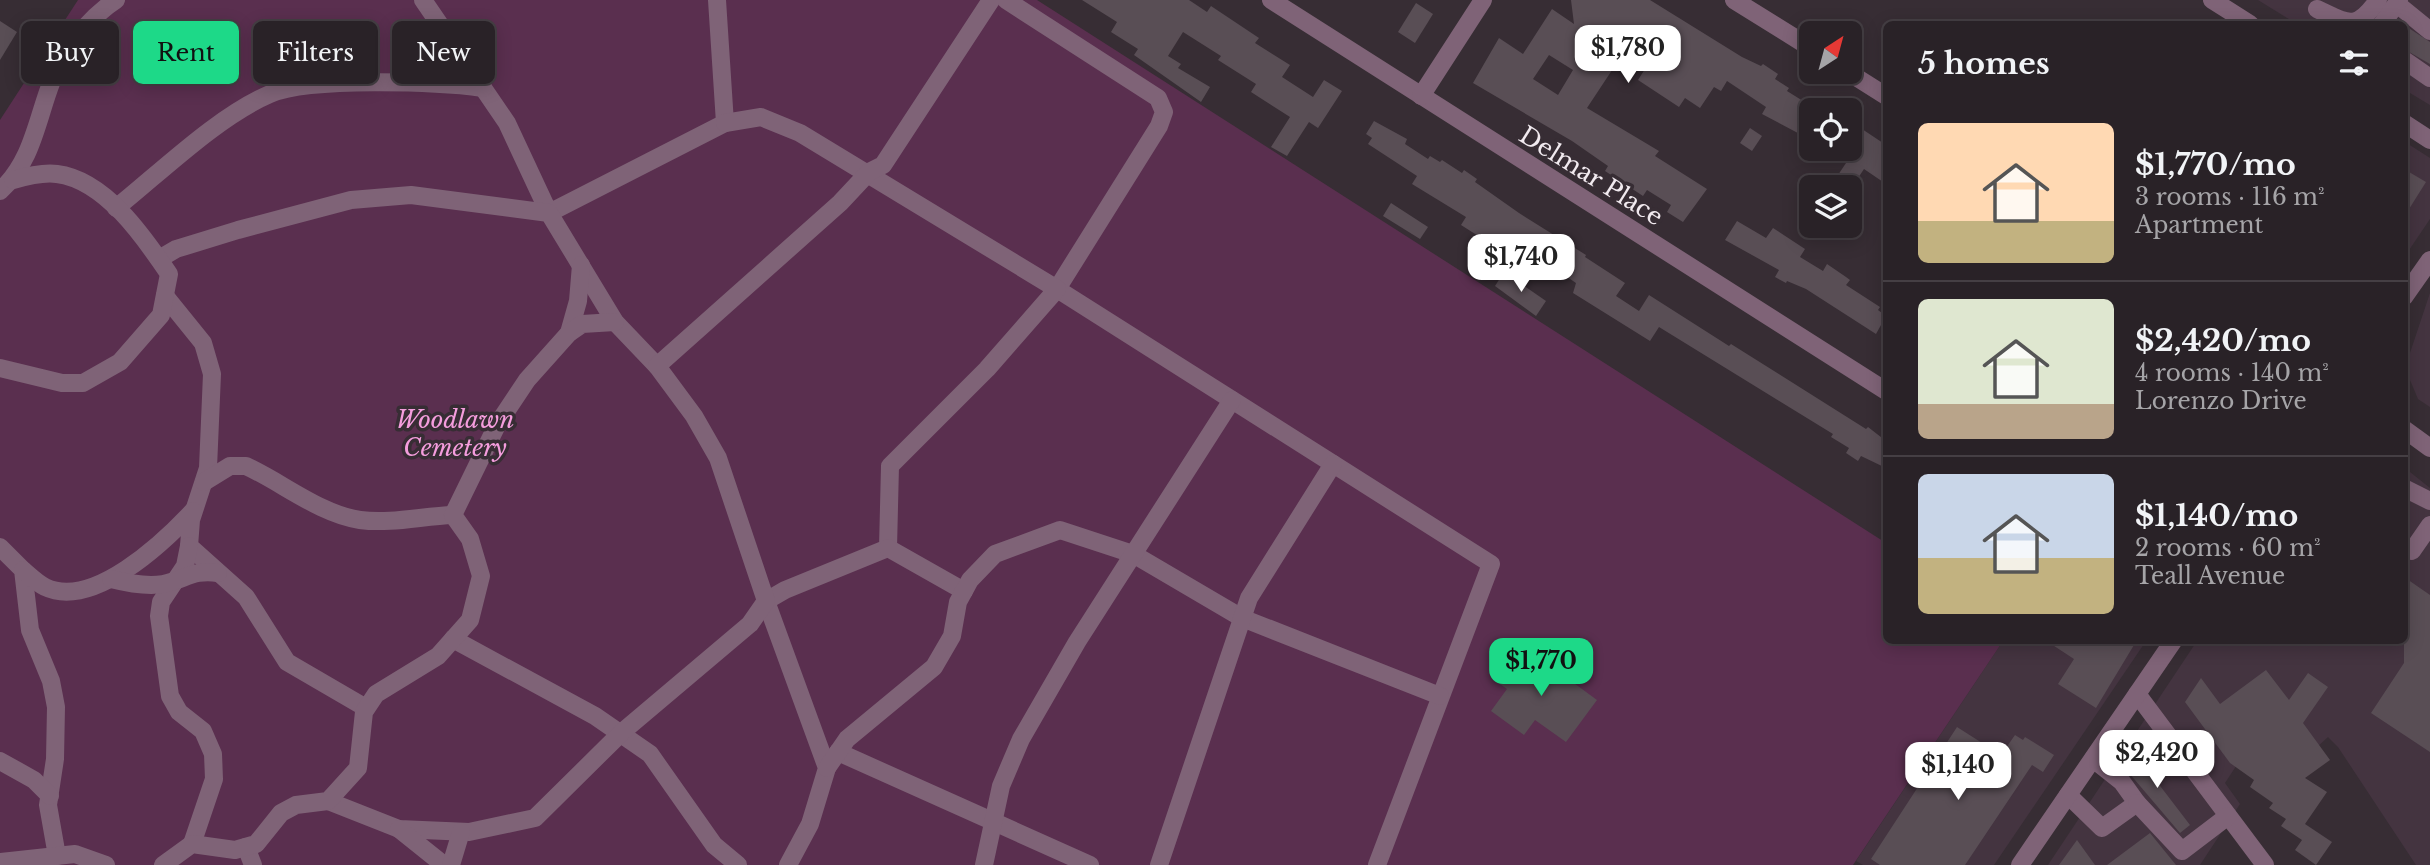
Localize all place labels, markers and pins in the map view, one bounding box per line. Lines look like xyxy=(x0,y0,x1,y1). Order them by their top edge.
pin: $1,780 xyxy=(1571,25,1685,85)
pin: $1,740 xyxy=(1464,234,1578,294)
pin: $1,770 xyxy=(1484,638,1598,698)
pin: $2,420 xyxy=(2100,730,2214,790)
pin: $1,140 xyxy=(1901,742,2015,802)

